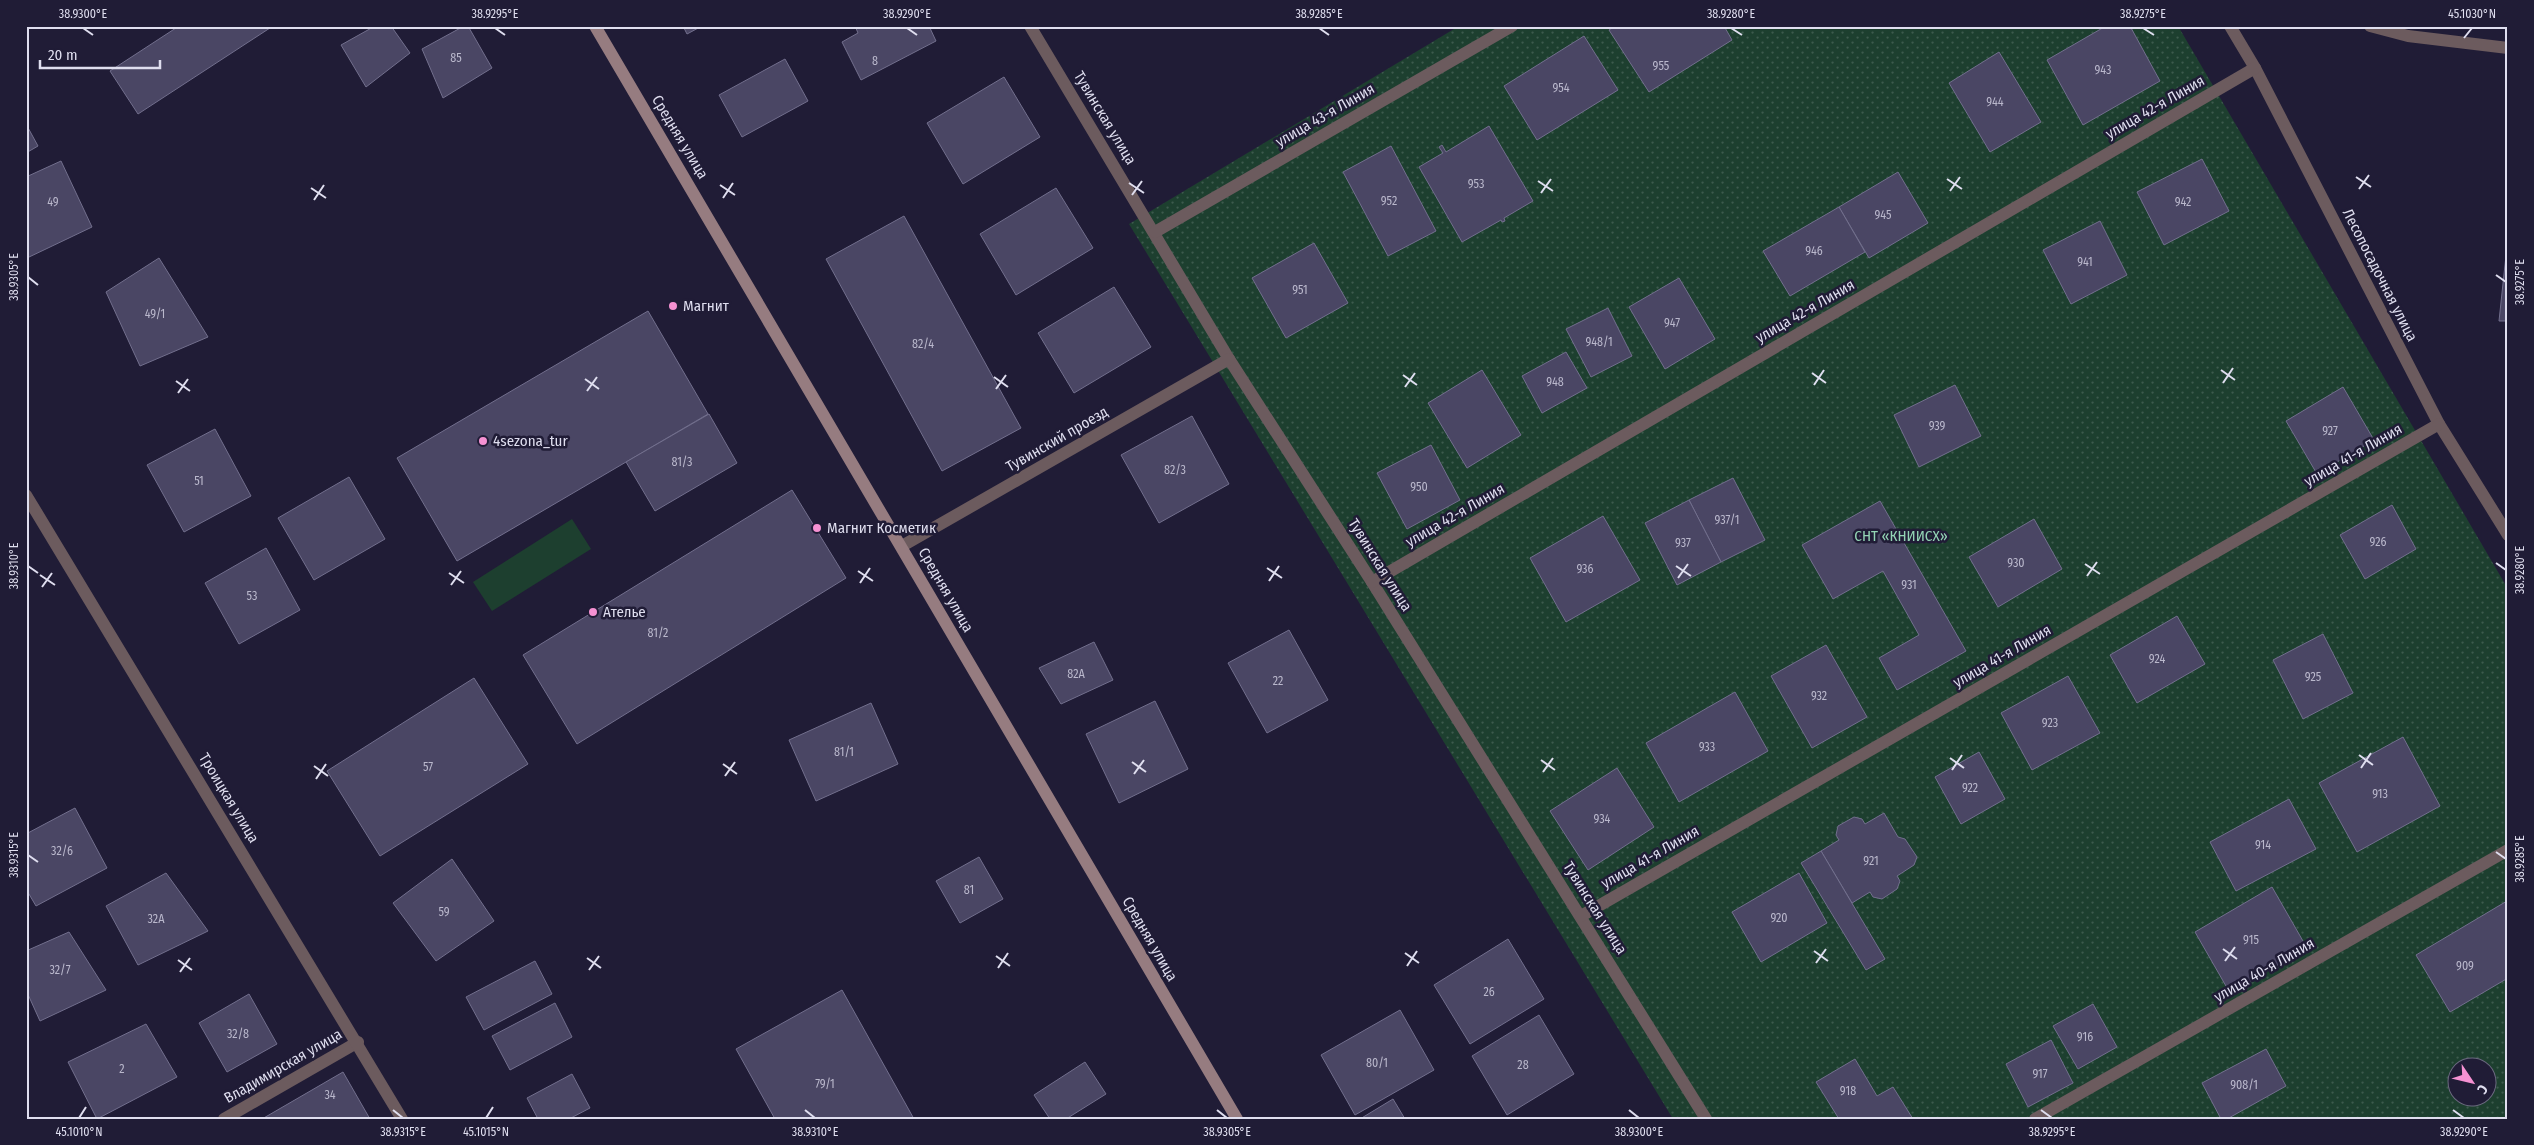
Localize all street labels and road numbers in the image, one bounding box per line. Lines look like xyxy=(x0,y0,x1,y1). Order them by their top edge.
street label: Тувинская улица xyxy=(1070,68,1140,168)
street label: улица 42-я Линия xyxy=(2102,71,2208,143)
street label: улица 43-я Линия xyxy=(1272,79,1378,151)
street label: Средняя улица xyxy=(648,92,712,182)
street label: Лесопосадочная улица xyxy=(2339,206,2421,344)
street label: улица 42-я Линия xyxy=(1752,275,1858,347)
street label: Тувинский проезд xyxy=(1003,403,1111,475)
street label: улица 41-я Линия xyxy=(2301,420,2405,490)
street label: улица 42-я Линия xyxy=(1402,479,1508,551)
street label: Тувинская улица xyxy=(1344,515,1416,615)
street label: Средняя улица xyxy=(915,545,977,635)
street label: улица 41-я Линия xyxy=(1950,621,2054,691)
street label: Троицкая улица xyxy=(195,750,263,846)
street label: улица 41-я Линия xyxy=(1598,822,1702,892)
street label: Тувинская улица xyxy=(1559,858,1631,958)
street label: Средняя улица xyxy=(1119,894,1181,984)
street label: улица 40-я Линия xyxy=(2211,934,2317,1006)
street label: Владимирская улица xyxy=(221,1025,345,1107)

